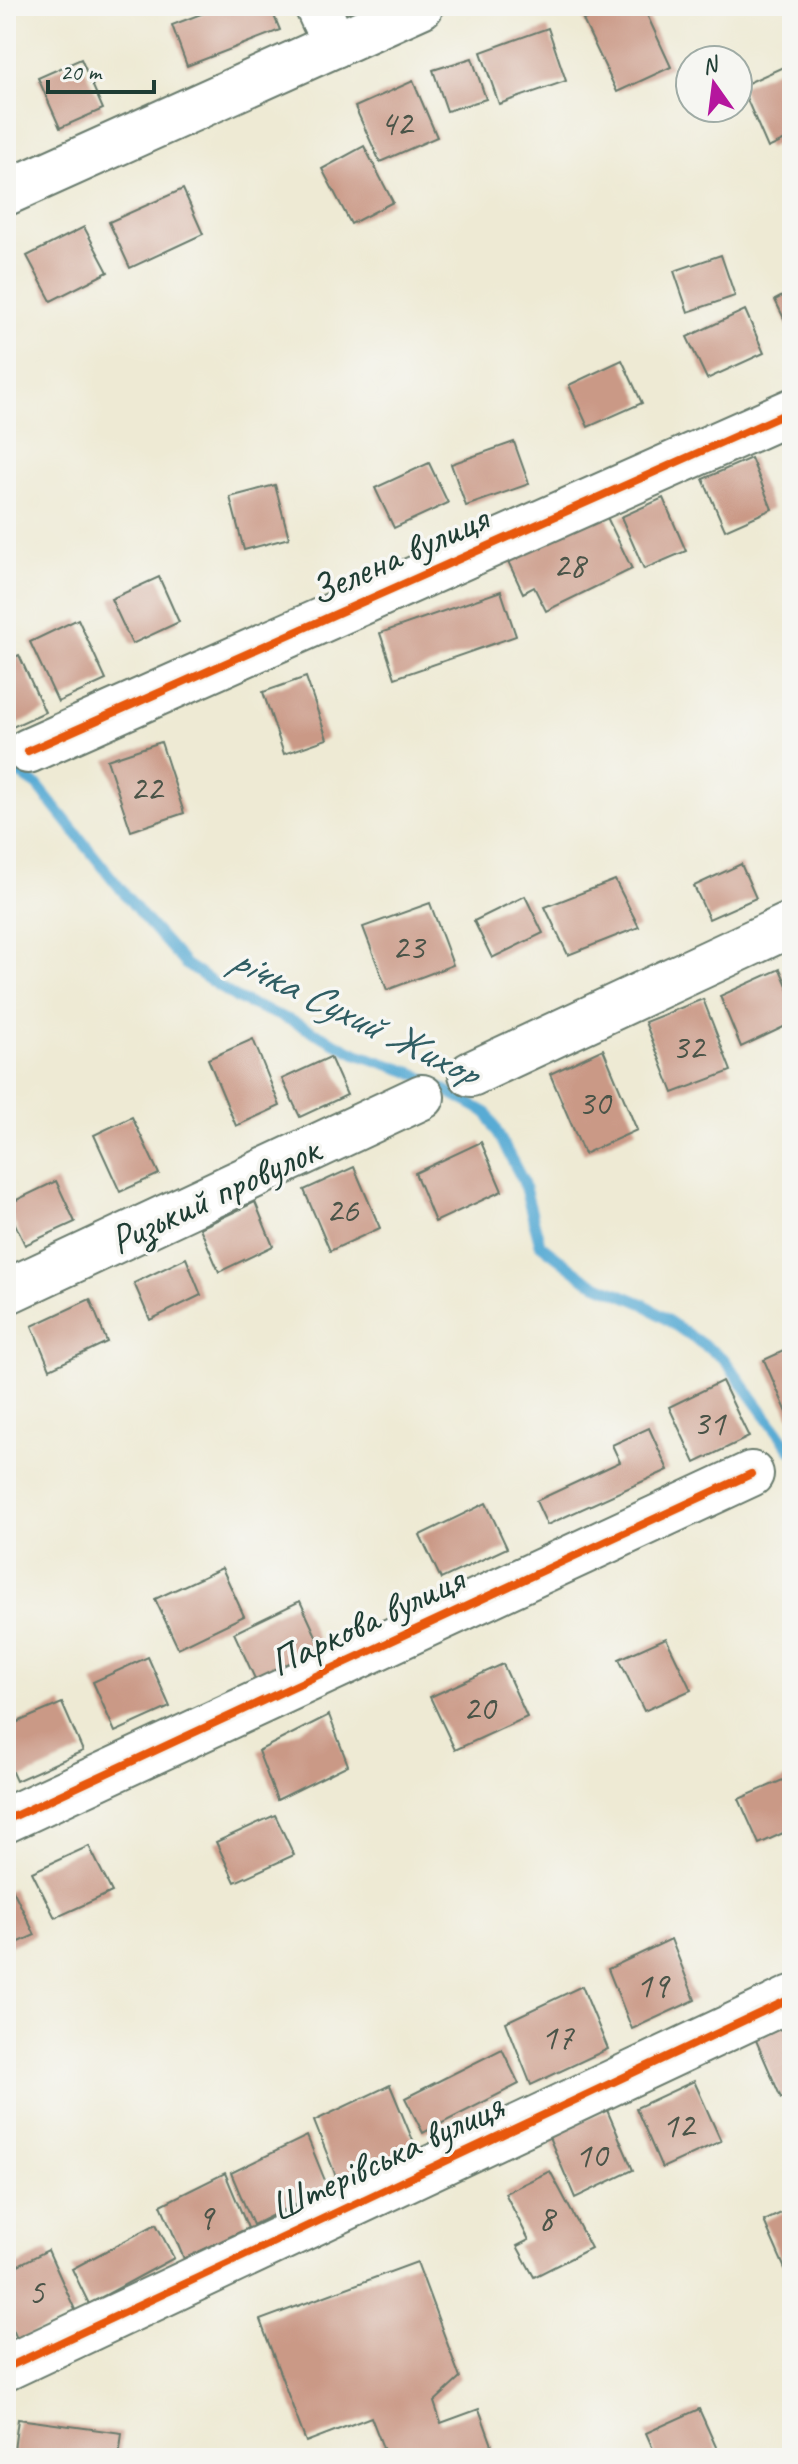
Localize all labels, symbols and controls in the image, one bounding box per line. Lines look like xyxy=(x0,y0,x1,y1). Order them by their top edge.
scale bar xyxy=(48,44,154,94)
north arrow xyxy=(674,44,754,124)
text: N xyxy=(699,50,723,81)
text: 20 m xyxy=(60,57,103,87)
house number: 42 xyxy=(380,100,415,146)
street label: Зелена вулиця xyxy=(301,492,498,616)
house number: 28 xyxy=(553,542,589,588)
house number: 22 xyxy=(130,765,165,811)
house number: 23 xyxy=(392,924,427,970)
water label: річка Сухий Жихор xyxy=(221,932,492,1101)
house number: 32 xyxy=(672,1024,707,1070)
house number: 30 xyxy=(578,1080,613,1126)
street label: Ризький провулок xyxy=(102,1123,330,1265)
house number: 26 xyxy=(326,1187,360,1233)
house number: 31 xyxy=(693,1400,727,1446)
street label: Паркова вулиця xyxy=(261,1553,474,1688)
house number: 20 xyxy=(463,1685,498,1731)
house number: 19 xyxy=(636,1962,671,2008)
house number: 17 xyxy=(541,2014,575,2060)
street label: Штерівська вулиця xyxy=(262,2080,513,2233)
house number: 12 xyxy=(662,2102,697,2148)
house number: 10 xyxy=(575,2132,610,2178)
house number: 9 xyxy=(197,2194,216,2240)
house number: 8 xyxy=(538,2195,558,2241)
house number: 5 xyxy=(28,2269,46,2315)

